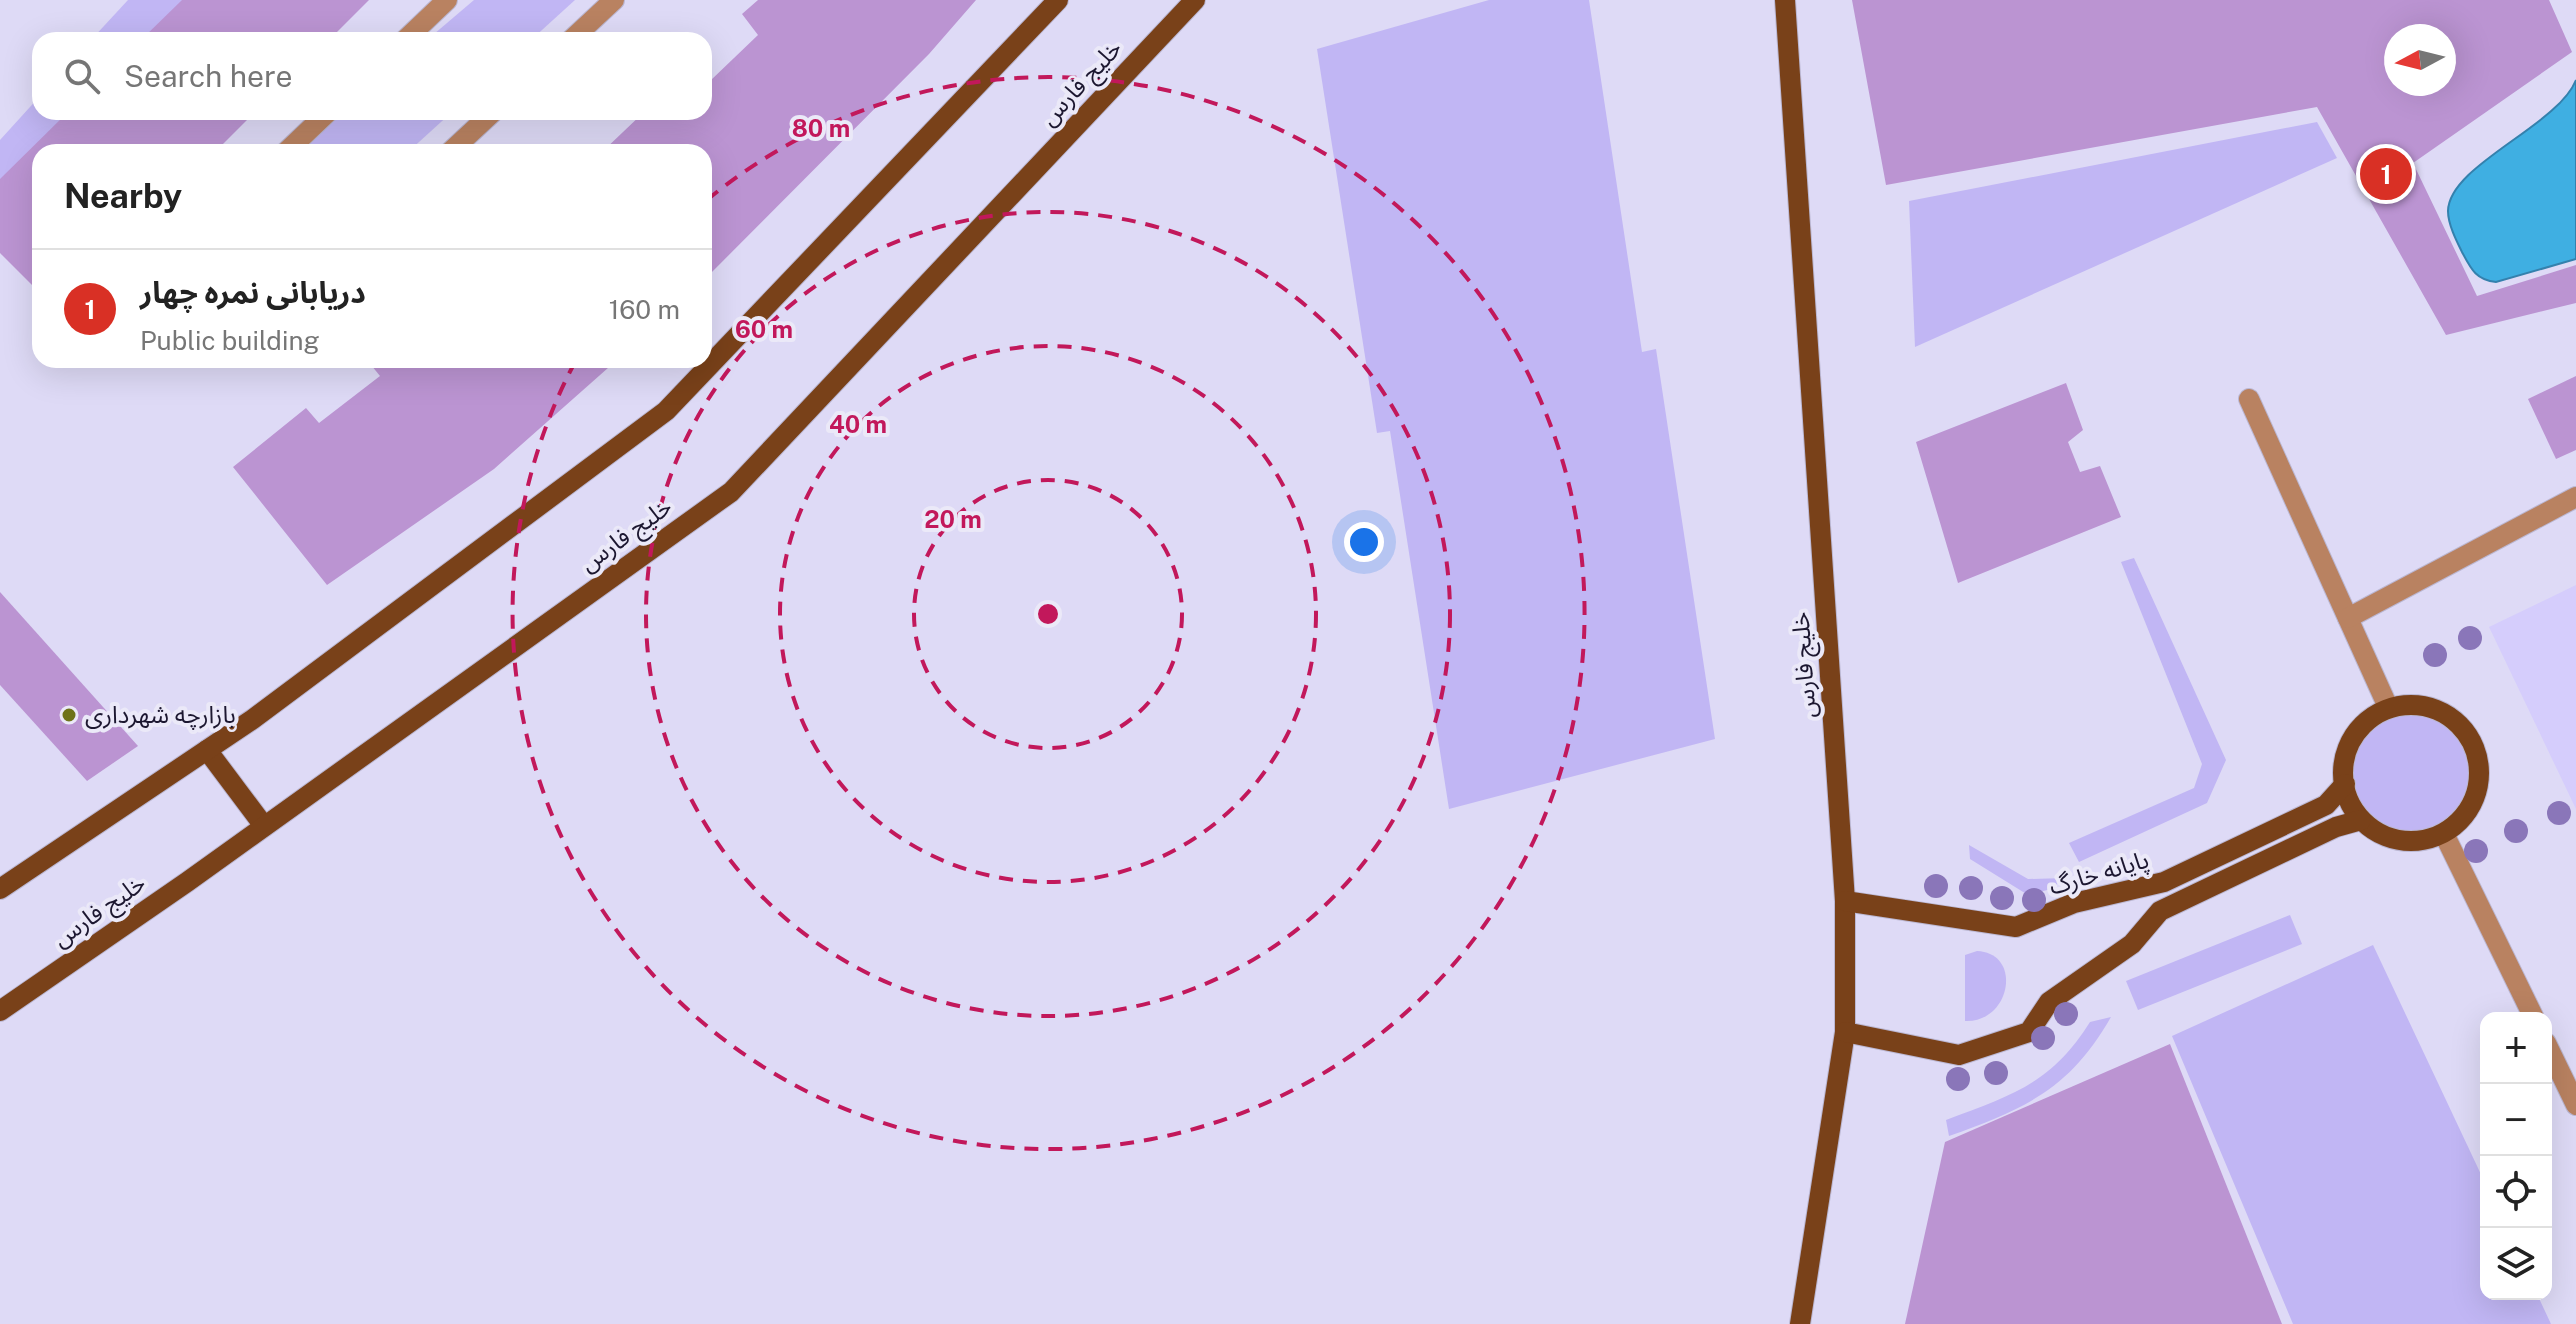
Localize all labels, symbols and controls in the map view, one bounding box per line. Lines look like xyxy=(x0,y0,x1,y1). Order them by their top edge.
north arrow xyxy=(2384,24,2456,96)
search box xyxy=(32,32,712,120)
street label: خلیج فارس xyxy=(1034,34,1130,134)
icon: search xyxy=(60,54,104,98)
text: Search here xyxy=(124,58,292,94)
text: 80 m xyxy=(792,114,850,142)
pin: 1 xyxy=(2360,144,2412,204)
text: Nearby xyxy=(64,176,182,216)
text: دریابانی نمره چهار xyxy=(140,274,366,310)
text: 1 xyxy=(84,294,96,325)
text: 160 m xyxy=(609,294,680,325)
text: 60 m xyxy=(735,315,793,343)
text: Public building xyxy=(140,325,320,356)
text: 40 m xyxy=(829,410,887,438)
street label: خلیج فارس xyxy=(574,492,679,580)
text: 20 m xyxy=(924,505,982,533)
your location xyxy=(1344,522,1384,562)
centre of rings xyxy=(1034,600,1062,628)
street label: خلیج فارس xyxy=(1785,611,1825,719)
place label: بازارچه شهرداری xyxy=(85,700,236,730)
marker: بازارچه شهرداری xyxy=(60,706,78,724)
street label: پایانه خارگ xyxy=(2046,844,2152,902)
street label: خلیج فارس xyxy=(47,868,152,955)
map controls xyxy=(2480,1012,2552,1300)
button: + xyxy=(2480,1012,2552,1084)
button: − xyxy=(2480,1084,2552,1156)
button: locate xyxy=(2480,1156,2552,1228)
button: layers xyxy=(2480,1228,2552,1300)

